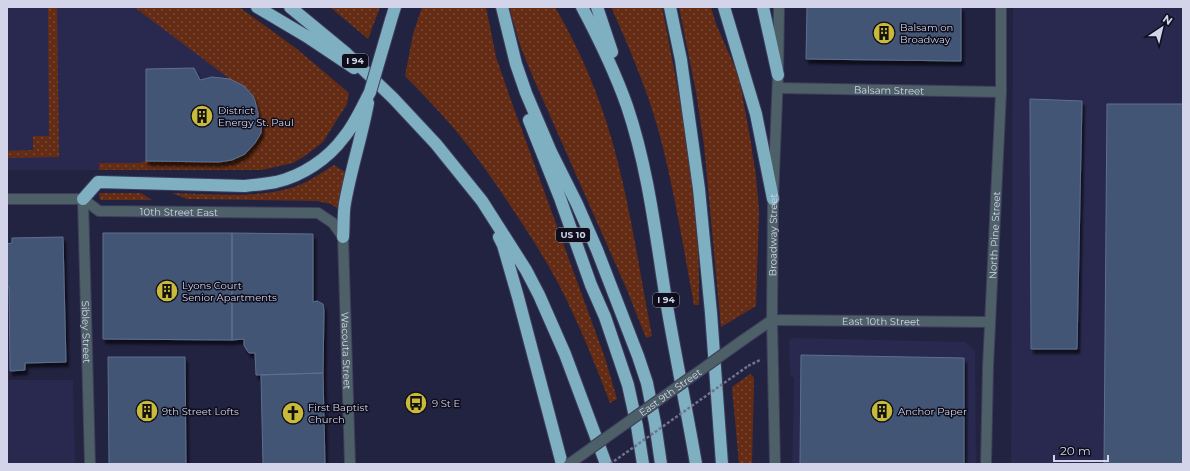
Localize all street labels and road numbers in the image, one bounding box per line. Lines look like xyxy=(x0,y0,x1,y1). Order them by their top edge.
road number: I 94 xyxy=(342,54,368,68)
street label: Balsam Street xyxy=(854,83,924,98)
street label: North Pine Street xyxy=(986,191,1003,279)
street label: Broadway Street xyxy=(766,193,780,277)
street label: 10th Street East xyxy=(140,205,218,219)
road number: US 10 xyxy=(556,228,590,242)
road number: I 94 xyxy=(653,293,679,307)
street label: Sibley Street xyxy=(79,300,93,363)
street label: Wacouta Street xyxy=(338,312,354,390)
street label: East 10th Street xyxy=(842,315,920,328)
street label: East 9th Street xyxy=(636,366,704,419)

